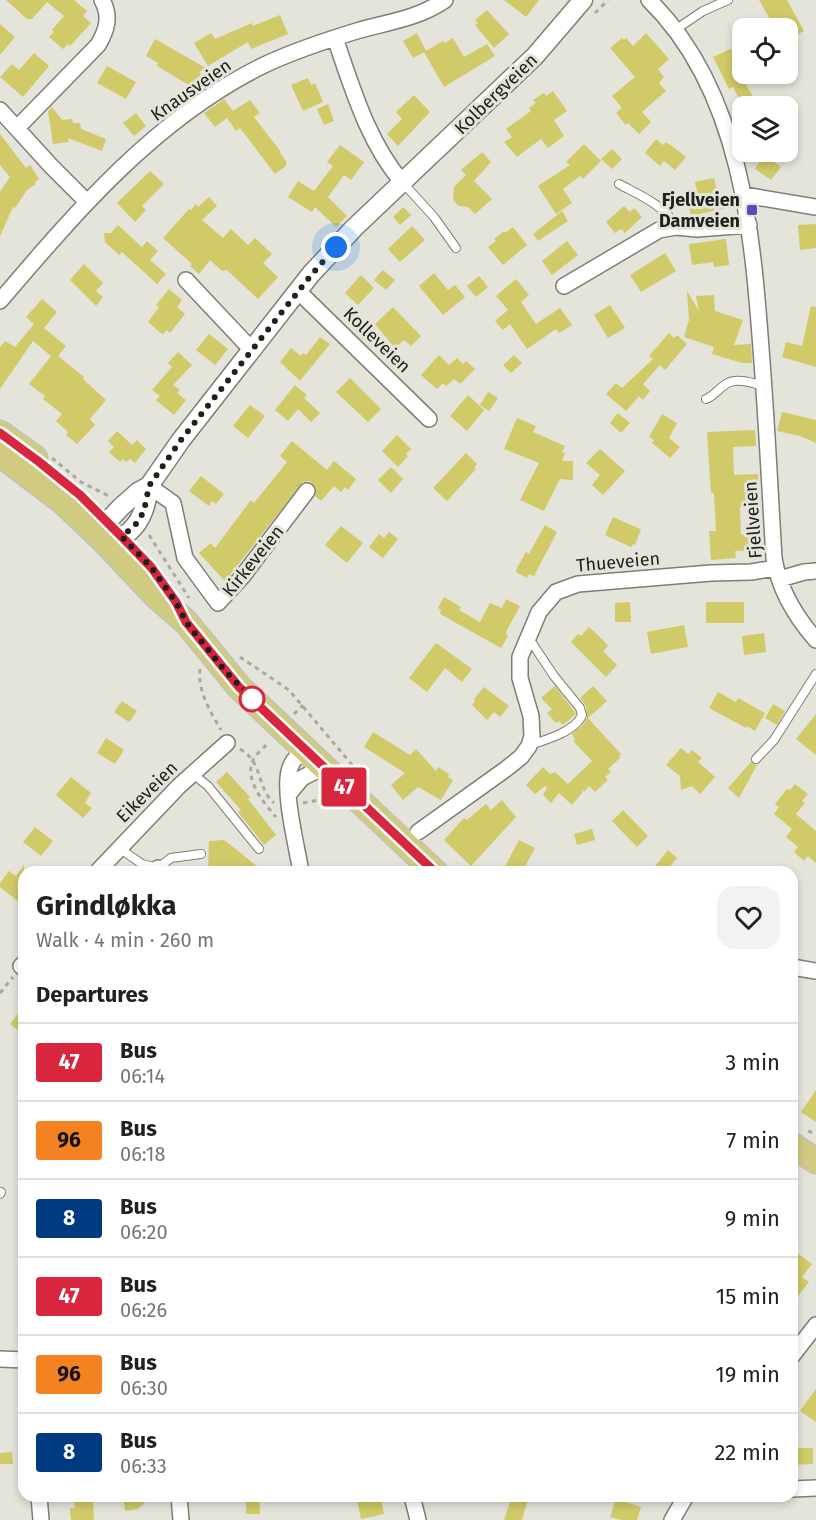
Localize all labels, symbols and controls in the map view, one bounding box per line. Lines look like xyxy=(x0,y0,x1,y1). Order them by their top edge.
map controls xyxy=(732,18,798,162)
button: locate xyxy=(732,18,798,84)
street label: Kolbergveien xyxy=(450,49,542,139)
street label: Knausveien xyxy=(146,54,236,126)
button: layers xyxy=(732,96,798,162)
place label: Fjellveien Damveien xyxy=(659,189,740,232)
marker: Fjellveien Damveien xyxy=(745,203,759,217)
your location xyxy=(321,232,351,262)
street label: Kolleveien xyxy=(339,303,415,377)
street label: Fjellveien xyxy=(739,481,767,559)
street label: Kirkeveien xyxy=(218,521,288,601)
street label: Thueveien xyxy=(575,547,661,577)
unlabelled marker xyxy=(239,686,265,712)
street label: Eikeveien xyxy=(112,757,182,827)
line badge: 47 xyxy=(317,768,371,806)
text: 47 xyxy=(333,774,355,800)
button: heart xyxy=(717,886,780,949)
text: Grindløkka xyxy=(36,889,177,922)
text: Walk · 4 min · 260 m xyxy=(36,928,214,952)
text: Departures xyxy=(36,981,148,1008)
text: Bus xyxy=(120,1037,157,1064)
text: 47 xyxy=(58,1049,80,1075)
text: 3 min xyxy=(725,1049,780,1076)
text: 06:14 xyxy=(120,1064,165,1088)
text: Bus xyxy=(120,1115,157,1142)
text: 96 xyxy=(57,1127,81,1153)
text: 7 min xyxy=(726,1127,780,1154)
text: 06:18 xyxy=(120,1142,166,1166)
text: Bus xyxy=(120,1193,157,1220)
text: 8 xyxy=(63,1205,75,1231)
text: 9 min xyxy=(725,1205,780,1232)
text: 06:20 xyxy=(120,1220,168,1244)
text: Bus xyxy=(120,1271,157,1298)
text: 47 xyxy=(58,1283,80,1309)
text: 15 min xyxy=(716,1283,780,1310)
text: 06:26 xyxy=(120,1298,167,1322)
text: Bus xyxy=(120,1349,157,1376)
text: 96 xyxy=(57,1361,81,1387)
text: 19 min xyxy=(715,1361,780,1388)
text: 06:30 xyxy=(120,1376,168,1400)
text: Bus xyxy=(120,1427,157,1454)
text: 8 xyxy=(63,1439,75,1465)
text: 22 min xyxy=(714,1439,780,1466)
text: 06:33 xyxy=(120,1454,167,1478)

